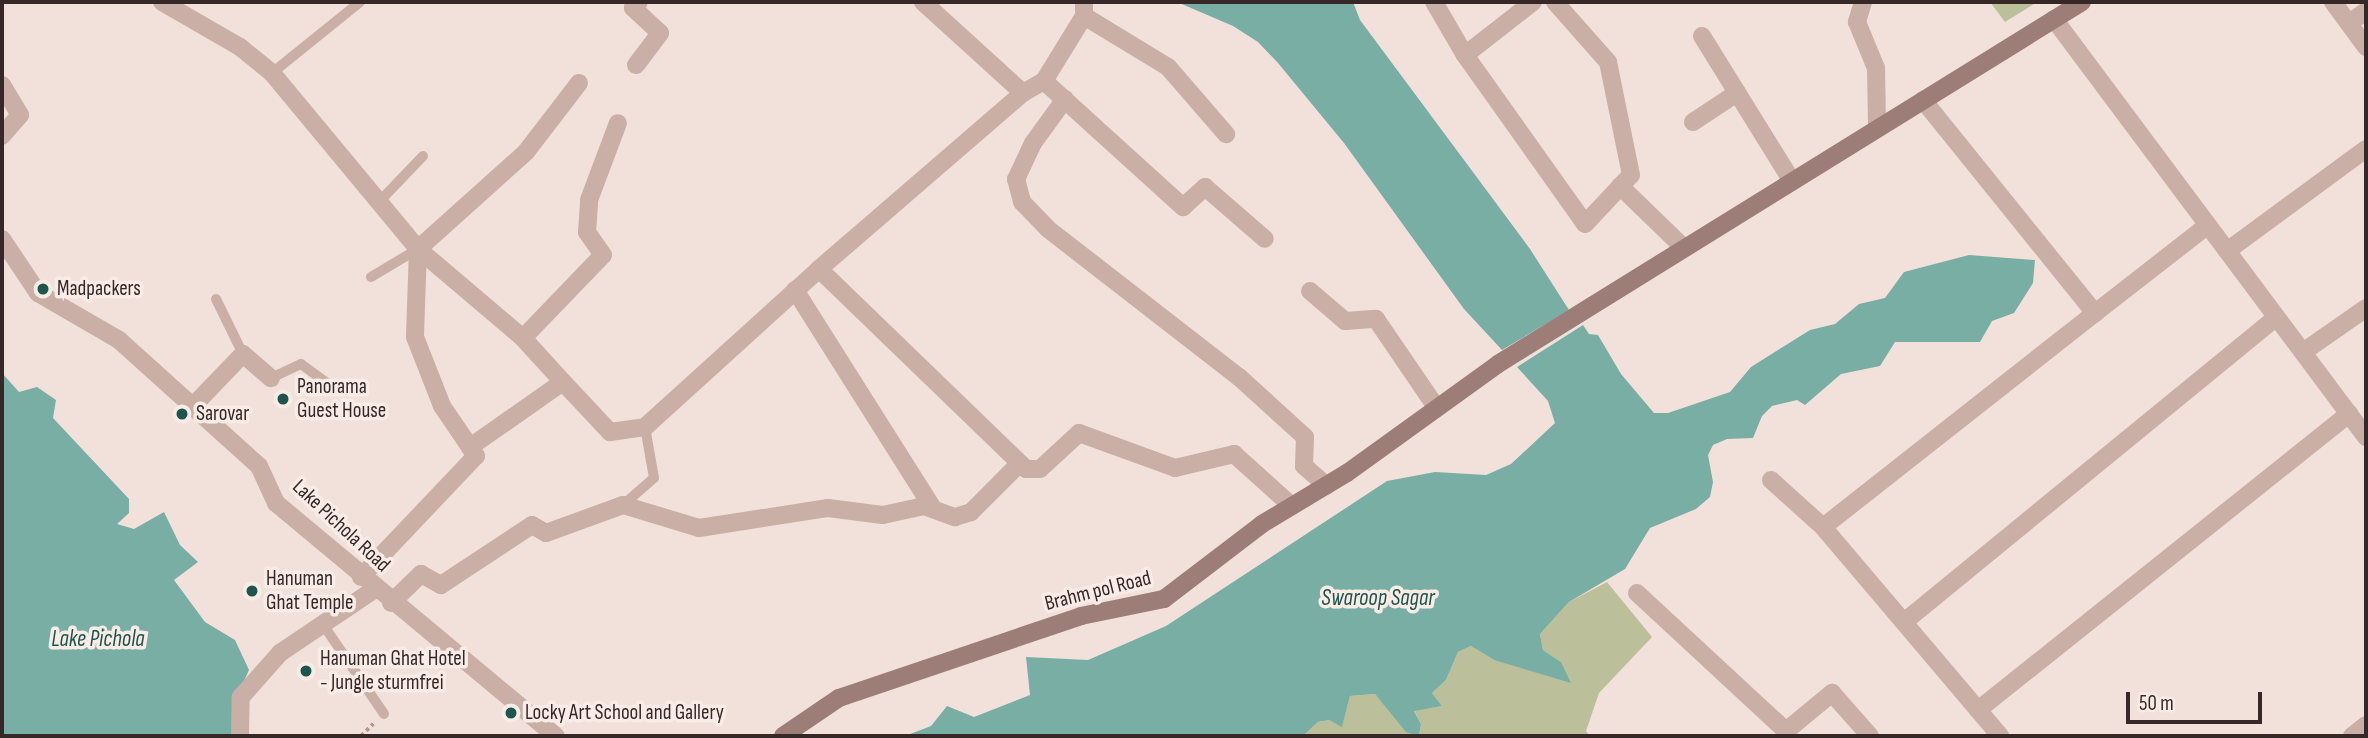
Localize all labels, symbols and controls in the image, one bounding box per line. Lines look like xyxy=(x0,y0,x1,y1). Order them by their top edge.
place label: Madpackers xyxy=(57,276,141,302)
marker: Madpackers xyxy=(35,281,51,297)
place label: Panorama Guest House xyxy=(297,374,386,424)
marker: Panorama Guest House xyxy=(275,391,291,407)
place label: Sarovar xyxy=(196,401,249,427)
marker: Sarovar xyxy=(174,406,190,422)
street label: Lake Pichola Road xyxy=(287,474,395,578)
place label: Hanuman Ghat Temple xyxy=(266,566,353,616)
street label: Brahm pol Road xyxy=(1042,566,1154,616)
marker: Hanuman Ghat Temple xyxy=(244,583,260,599)
water label: Swaroop Sagar xyxy=(1321,584,1435,612)
water label: Lake Pichola xyxy=(51,625,145,653)
place label: Hanuman Ghat Hotel - Jungle sturmfrei xyxy=(320,646,466,696)
marker: Hanuman Ghat Hotel - Jungle sturmfrei xyxy=(298,663,314,679)
scale bar xyxy=(2130,678,2266,722)
text: 50 m xyxy=(2139,691,2174,716)
place label: Locky Art School and Gallery xyxy=(525,700,724,726)
marker: Locky Art School and Gallery xyxy=(503,705,519,721)

